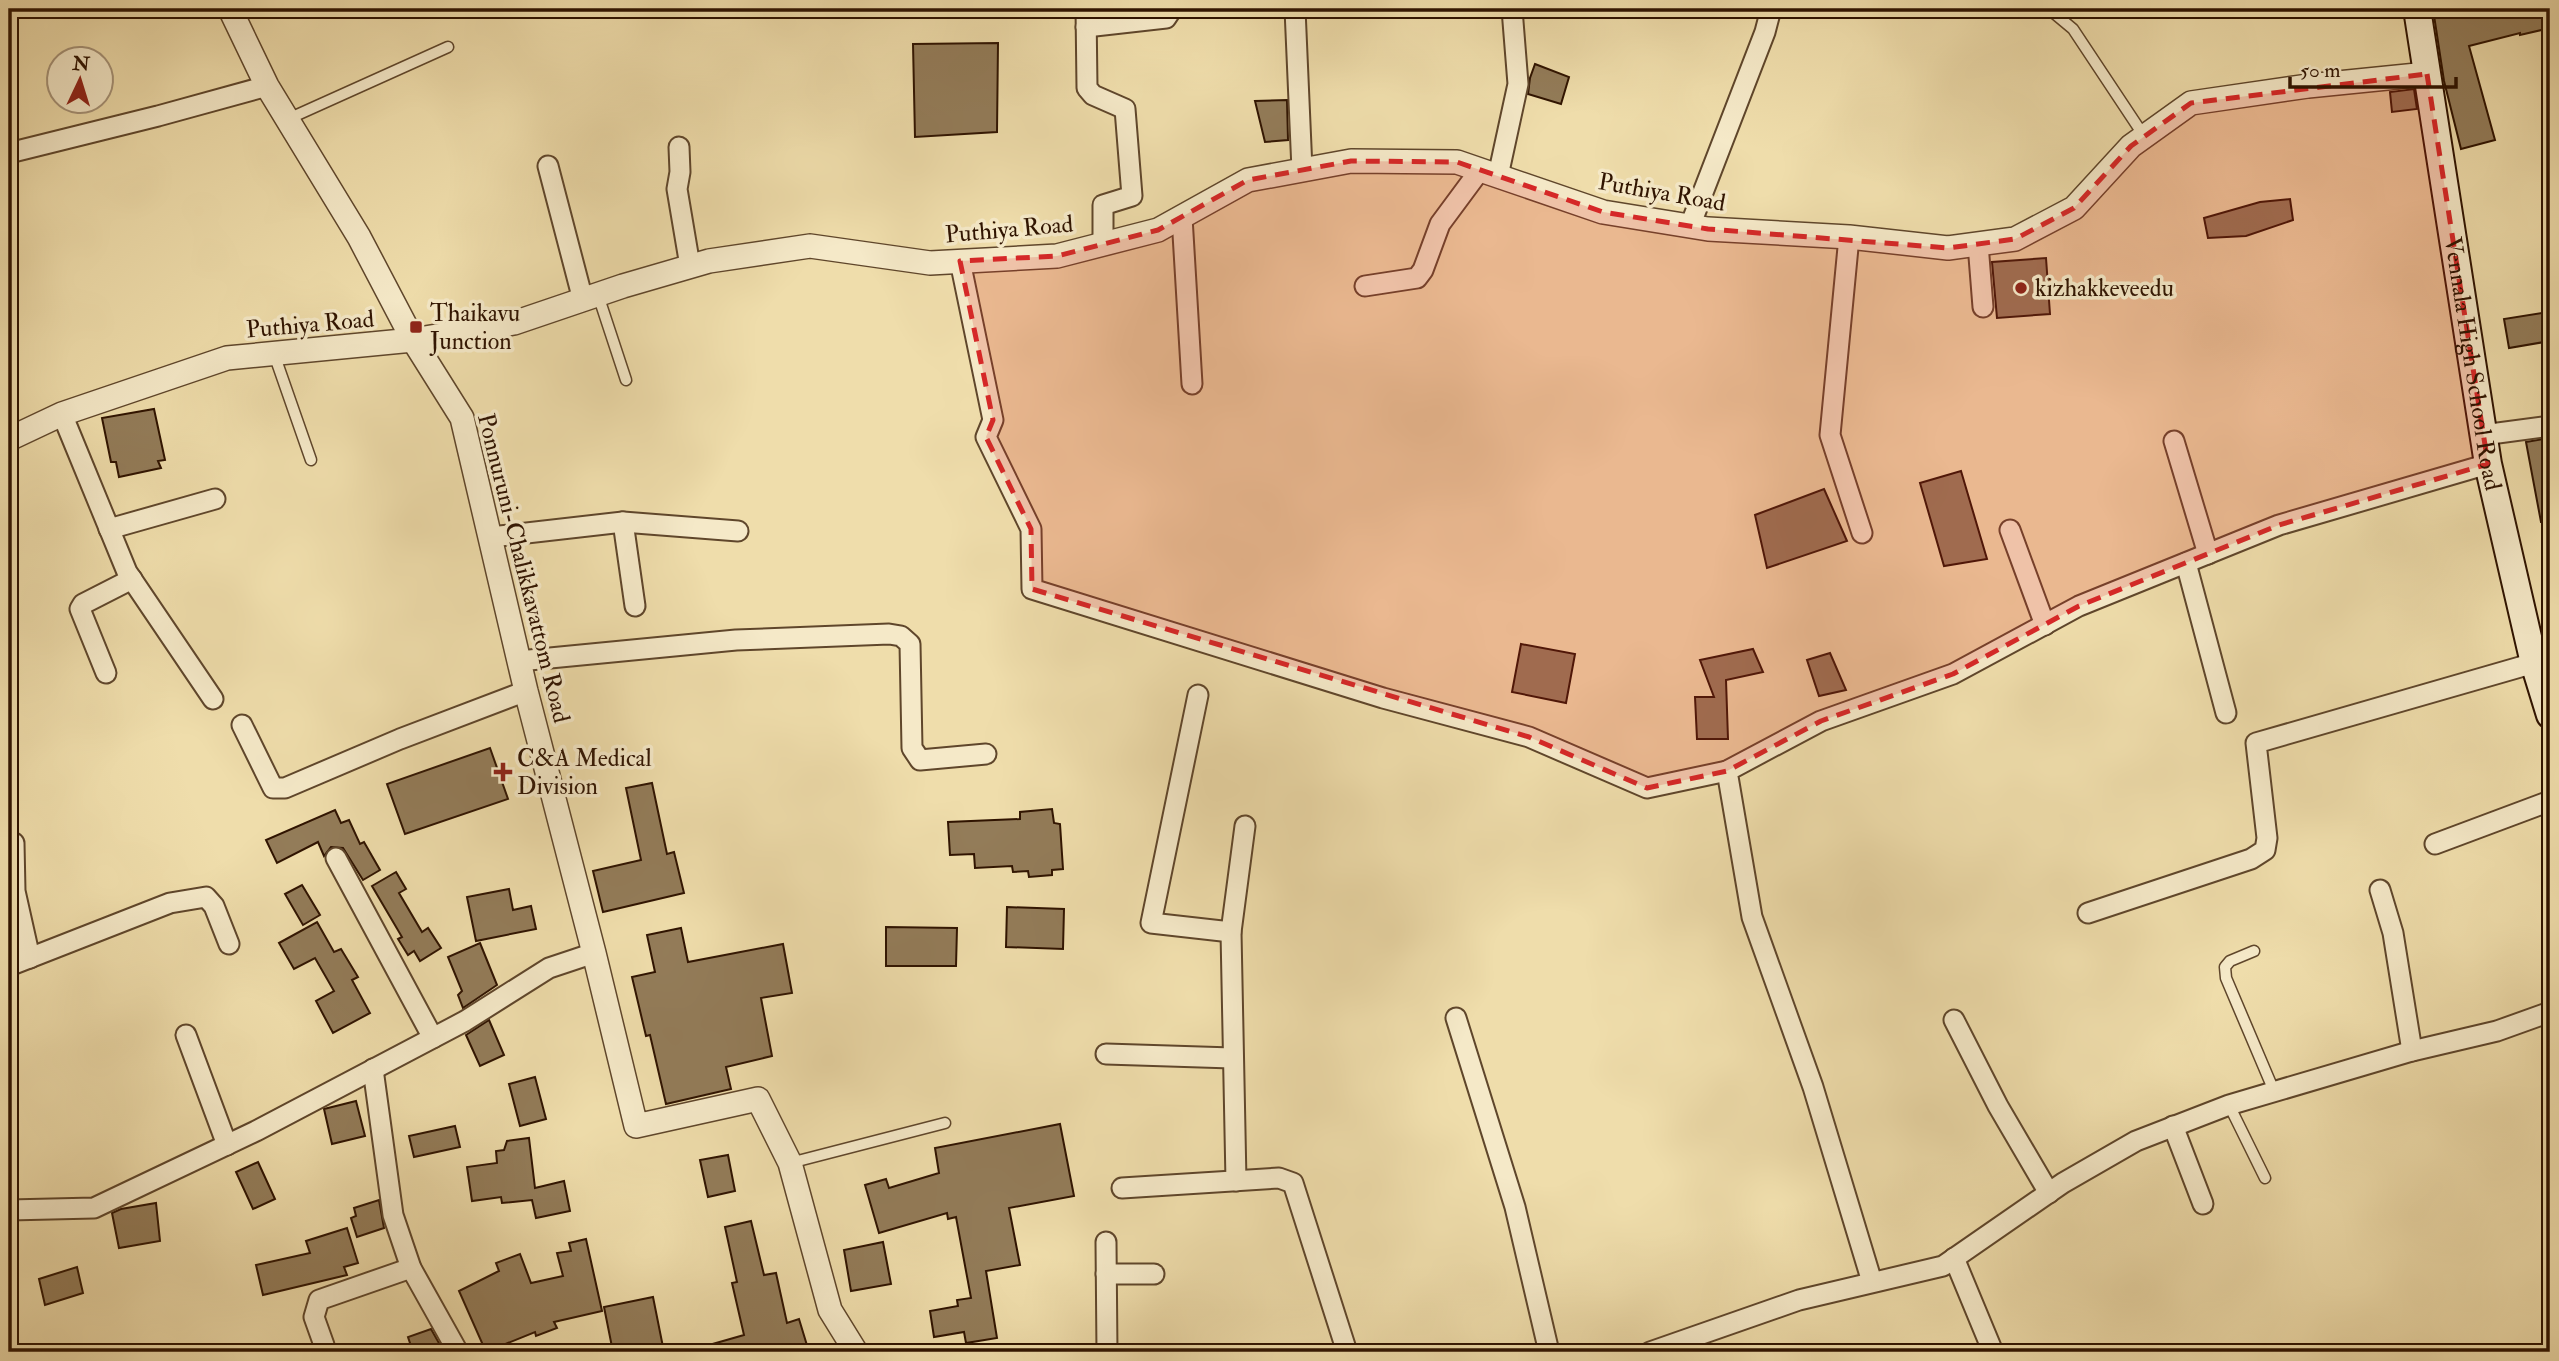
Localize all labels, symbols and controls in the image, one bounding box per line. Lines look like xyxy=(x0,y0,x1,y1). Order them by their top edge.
north arrow xyxy=(46,46,116,116)
scale bar xyxy=(2290,46,2456,90)
text: N xyxy=(71,51,91,77)
text: 50 m xyxy=(2300,57,2341,84)
street label: Puthiya Road xyxy=(1596,166,1728,219)
street label: Puthiya Road xyxy=(944,208,1075,251)
street label: Vennala High School Road xyxy=(2437,235,2509,494)
place label: kizhakkeveedu xyxy=(2035,273,2174,304)
marker: kizhakkeveedu xyxy=(2013,280,2029,296)
place label: Thaikavu Junction xyxy=(429,298,520,357)
street label: Puthiya Road xyxy=(245,303,376,346)
marker: Thaikavu Junction xyxy=(408,319,424,335)
street label: Ponnuruni-Chalikkavattom Road xyxy=(470,410,577,726)
place label: C&A Medical Division xyxy=(517,743,652,802)
marker: C&A Medical Division xyxy=(495,764,511,780)

